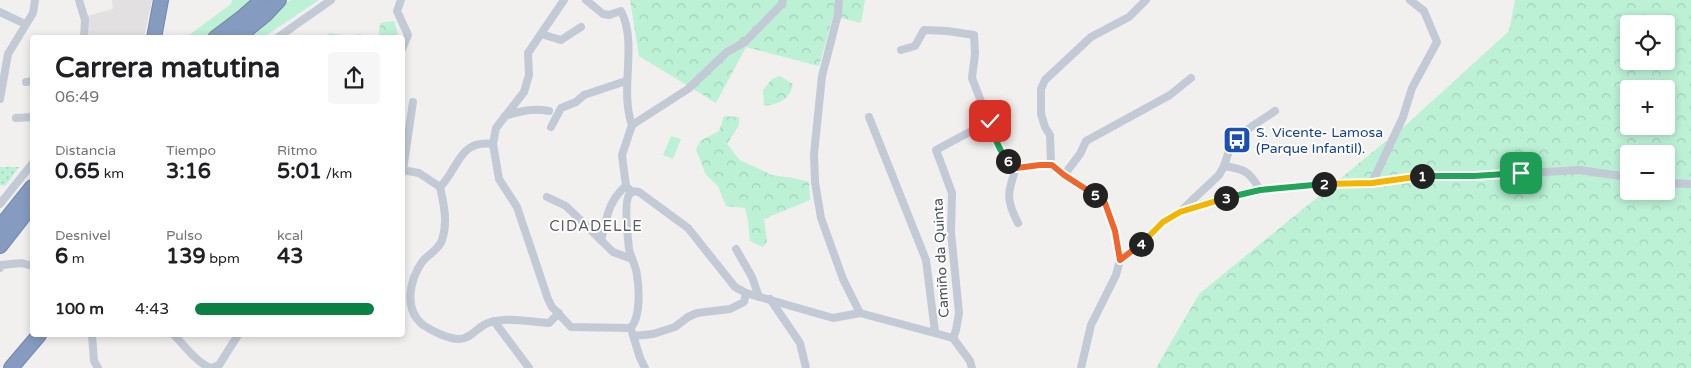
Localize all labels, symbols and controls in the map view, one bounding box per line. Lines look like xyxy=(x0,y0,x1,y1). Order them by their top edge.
map controls xyxy=(1620,15,1675,200)
button: locate xyxy=(1620,15,1675,70)
text: Carrera matutina xyxy=(55,51,280,85)
button: share xyxy=(328,52,380,104)
button: + xyxy=(1620,80,1675,135)
text: 06:49 xyxy=(55,87,99,107)
pin xyxy=(969,100,1011,142)
icon: check xyxy=(976,107,1004,135)
place label: S. Vicente- Lamosa (Parque Infantil). xyxy=(1256,124,1383,157)
bus stop icon: S. Vicente- Lamosa (Parque Infantil). xyxy=(1222,125,1252,155)
text: Distancia xyxy=(55,142,116,159)
text: Tiempo xyxy=(166,142,216,159)
text: Ritmo xyxy=(277,142,317,159)
button: − xyxy=(1620,145,1675,200)
pin: 6 xyxy=(996,148,1020,174)
pin xyxy=(1500,152,1542,194)
text: 6 xyxy=(1004,153,1013,170)
text: 0.65 xyxy=(55,159,100,184)
text: 3:16 xyxy=(166,159,211,184)
text: 5:01 xyxy=(277,159,322,184)
icon: arrive xyxy=(1507,159,1535,187)
pin: 1 xyxy=(1410,164,1434,188)
text: km xyxy=(100,165,124,182)
text: /km xyxy=(322,165,352,182)
text: 1 xyxy=(1418,168,1427,185)
pin: 2 xyxy=(1312,172,1336,196)
text: 2 xyxy=(1320,176,1329,193)
pin: 5 xyxy=(1082,182,1108,208)
pin: 3 xyxy=(1214,186,1238,210)
text: 5 xyxy=(1091,187,1100,204)
text: 3 xyxy=(1222,190,1231,207)
street label: Camiño da Quinta xyxy=(929,198,953,318)
district label: CIDADELLE xyxy=(549,217,643,235)
text: Desnivel xyxy=(55,227,111,244)
text: Pulso xyxy=(166,227,203,244)
text: kcal xyxy=(277,227,303,244)
pin: 4 xyxy=(1128,232,1154,256)
text: 4 xyxy=(1137,236,1146,253)
text: 6 xyxy=(55,244,68,269)
text: 139 xyxy=(166,244,206,269)
text: 43 xyxy=(277,244,303,269)
text: m xyxy=(68,250,85,267)
text: bpm xyxy=(206,250,240,267)
text: 100 m xyxy=(55,299,104,319)
text: 4:43 xyxy=(135,299,169,319)

